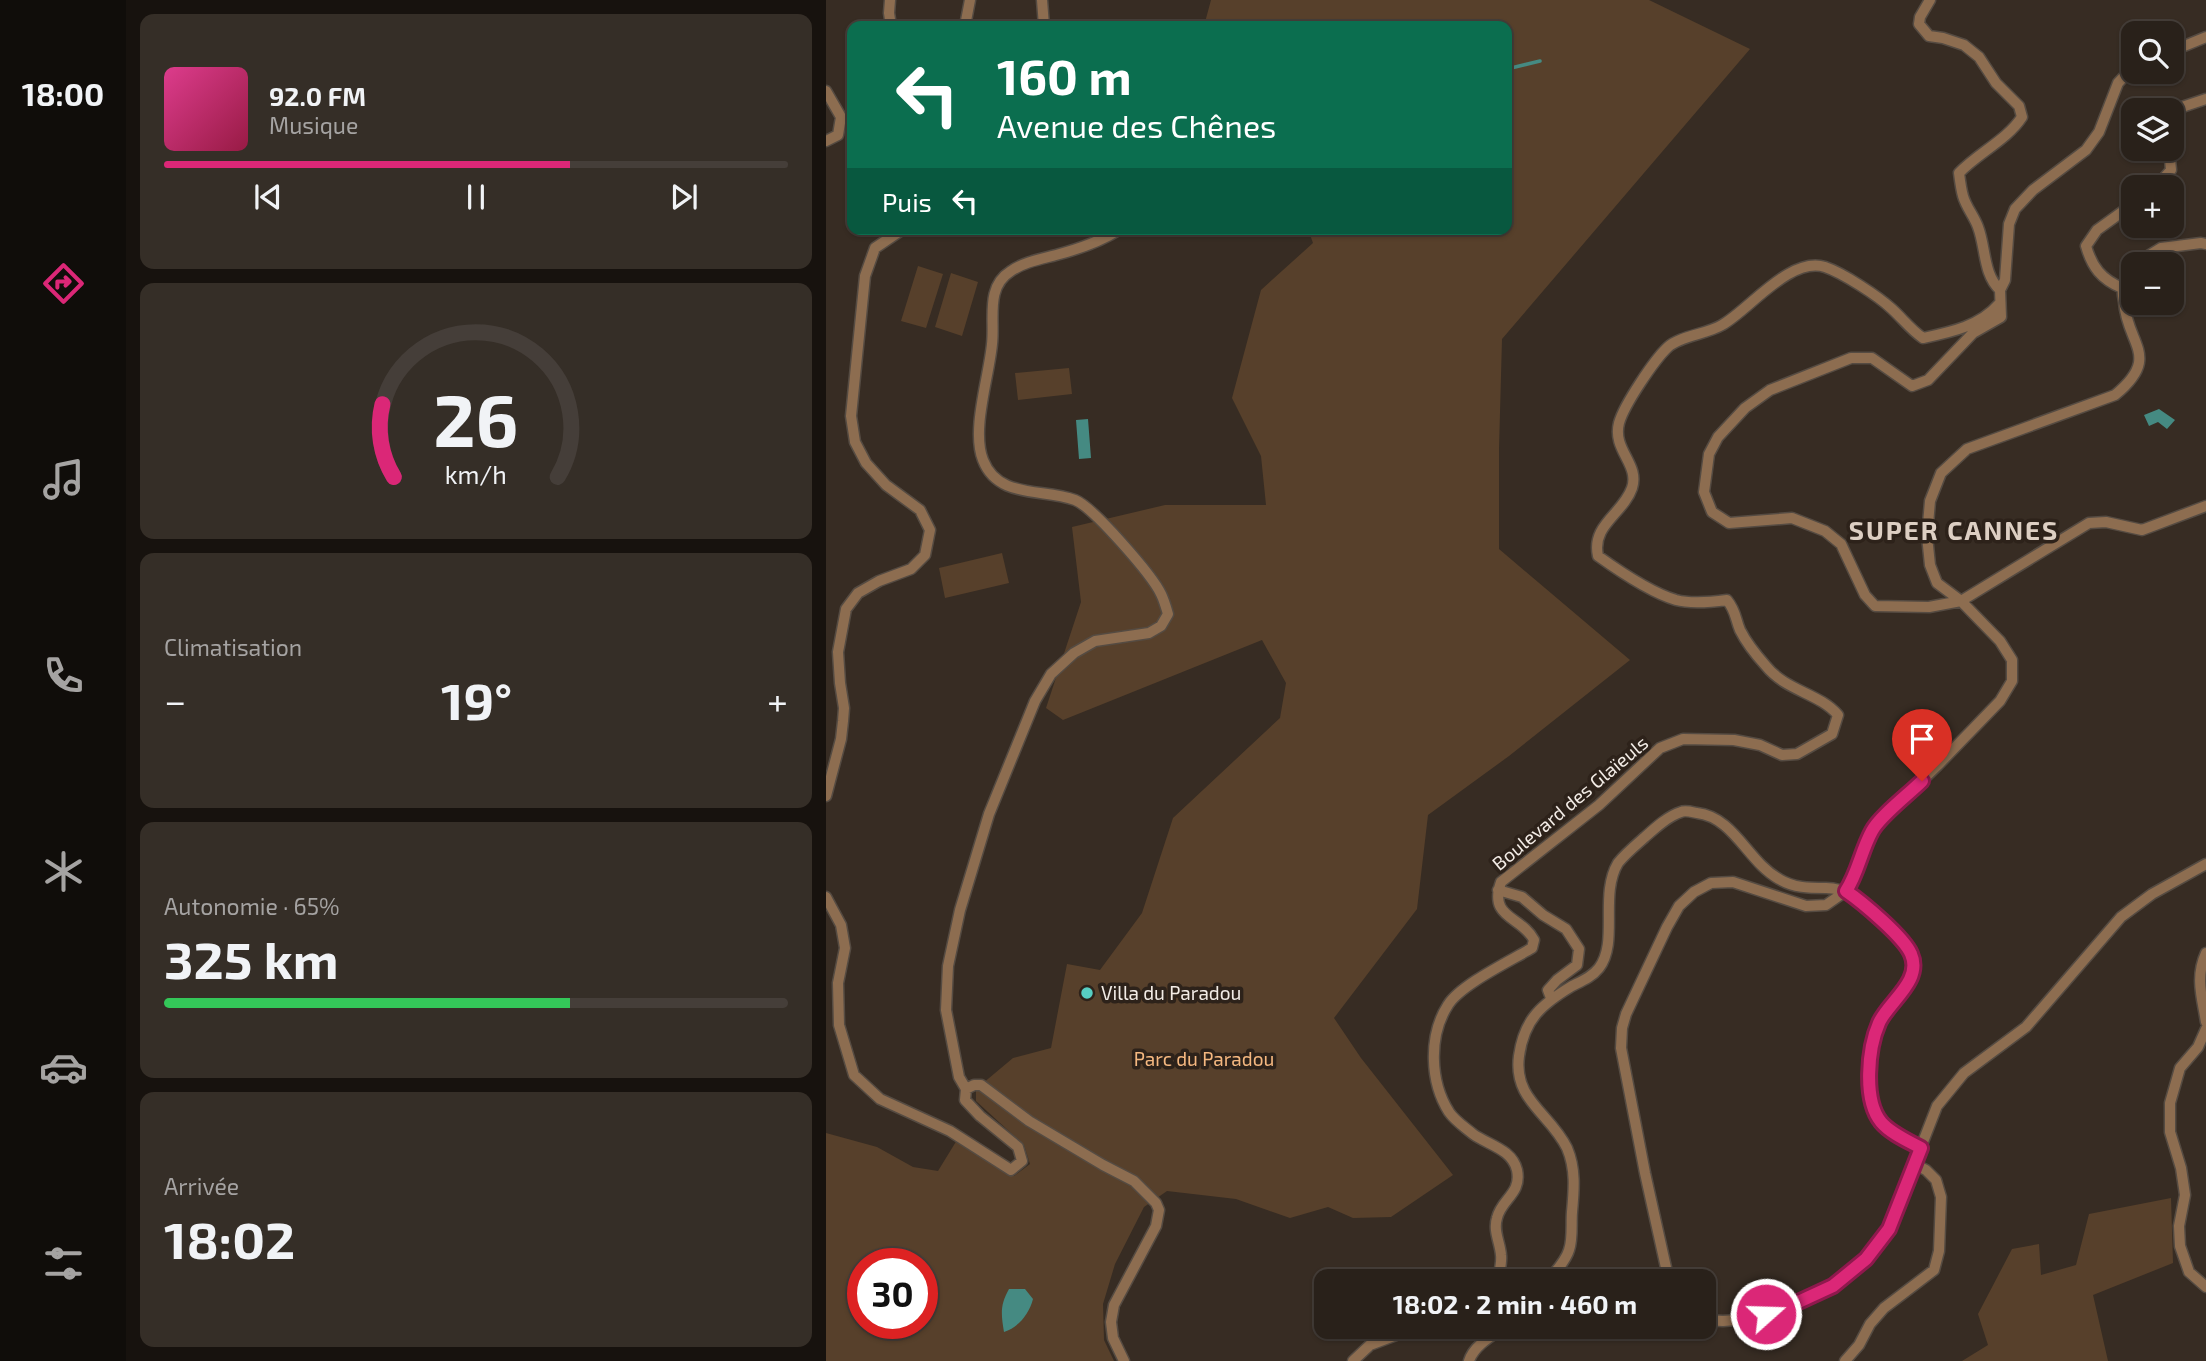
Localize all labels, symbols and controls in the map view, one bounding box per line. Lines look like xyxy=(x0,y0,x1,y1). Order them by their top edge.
map controls xyxy=(2121,21,2184,315)
button: search xyxy=(2121,21,2184,84)
text: 160 m xyxy=(997,46,1132,105)
icon: left xyxy=(882,49,973,140)
text: 18:00 xyxy=(22,74,104,112)
text: 92.0 FM xyxy=(269,80,366,111)
button: layers xyxy=(2121,98,2184,161)
text: Avenue des Chênes xyxy=(997,106,1276,144)
text: Musique xyxy=(269,111,358,139)
button: + xyxy=(2121,175,2184,238)
icon: previous xyxy=(249,178,287,216)
icon: pause xyxy=(457,178,495,216)
icon: next xyxy=(665,178,703,216)
icon: left xyxy=(946,182,984,220)
text: Puis xyxy=(882,186,932,217)
button: − xyxy=(2121,252,2184,315)
icon: directions xyxy=(39,259,88,308)
text: 26 xyxy=(433,375,519,463)
icon: music xyxy=(39,455,88,504)
text: km/h xyxy=(445,459,507,489)
district label: SUPER CANNES xyxy=(1849,514,2059,545)
text: Climatisation xyxy=(164,633,302,661)
icon: phone xyxy=(39,651,88,700)
text: 19° xyxy=(441,668,512,730)
text: − xyxy=(164,677,186,723)
text: + xyxy=(767,677,788,723)
pin xyxy=(1892,709,1952,781)
icon: arrive xyxy=(1903,720,1941,758)
street label: Boulevard des Glaïeuls xyxy=(1487,731,1652,874)
icon: climate xyxy=(39,847,88,896)
text: Autonomie · 65% xyxy=(164,892,340,920)
text: 325 km xyxy=(164,927,339,989)
place label: Villa du Paradou xyxy=(1101,981,1241,1004)
marker: Villa du Paradou xyxy=(1079,985,1095,1001)
icon: car xyxy=(39,1043,88,1092)
park label: Parc du Paradou xyxy=(1134,1047,1274,1070)
text: Arrivée xyxy=(164,1172,239,1200)
text: 18:02 xyxy=(164,1207,295,1269)
icon: filters xyxy=(39,1239,88,1288)
speed limit sign: 30 xyxy=(847,1248,938,1339)
position arrow xyxy=(1729,1277,1803,1351)
text: 18:02 · 2 min · 460 m xyxy=(1393,1288,1637,1319)

